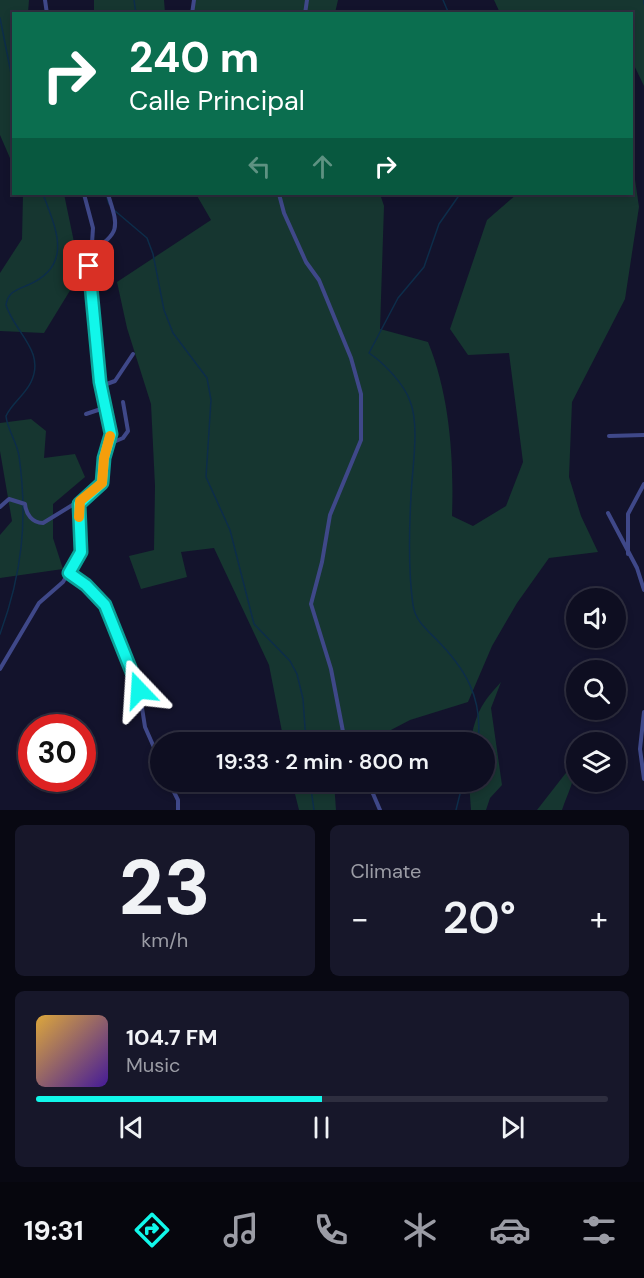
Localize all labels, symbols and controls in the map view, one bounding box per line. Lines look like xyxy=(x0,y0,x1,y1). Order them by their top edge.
text: 240 m xyxy=(129,30,259,85)
icon: right xyxy=(30,36,108,114)
text: Calle Principal xyxy=(129,83,305,118)
icon: left xyxy=(243,150,276,183)
icon: ahead xyxy=(306,150,339,183)
icon: right xyxy=(369,150,402,183)
pin xyxy=(63,240,114,291)
icon: arrive xyxy=(72,249,105,282)
map controls xyxy=(566,588,626,792)
button: sound xyxy=(566,588,626,648)
position arrow xyxy=(107,658,171,722)
button: search xyxy=(566,660,626,720)
speed limit sign: 30 xyxy=(18,714,96,792)
button: layers xyxy=(566,732,626,792)
text: 19:33 · 2 min · 800 m xyxy=(216,747,429,776)
text: 23 xyxy=(119,837,211,938)
text: Climate xyxy=(351,858,421,884)
text: 20° xyxy=(443,888,516,947)
text: − xyxy=(351,897,369,940)
text: + xyxy=(590,897,608,940)
text: km/h xyxy=(141,927,188,953)
text: 104.7 FM xyxy=(126,1023,217,1052)
text: Music xyxy=(126,1052,181,1078)
icon: previous xyxy=(115,1111,148,1144)
icon: pause xyxy=(305,1111,338,1144)
icon: next xyxy=(496,1111,529,1144)
icon: directions xyxy=(131,1209,173,1251)
icon: music xyxy=(220,1209,262,1251)
icon: phone xyxy=(310,1209,352,1251)
icon: climate xyxy=(399,1209,441,1251)
icon: car xyxy=(489,1209,531,1251)
icon: filters xyxy=(578,1209,620,1251)
text: 19:31 xyxy=(24,1213,83,1248)

